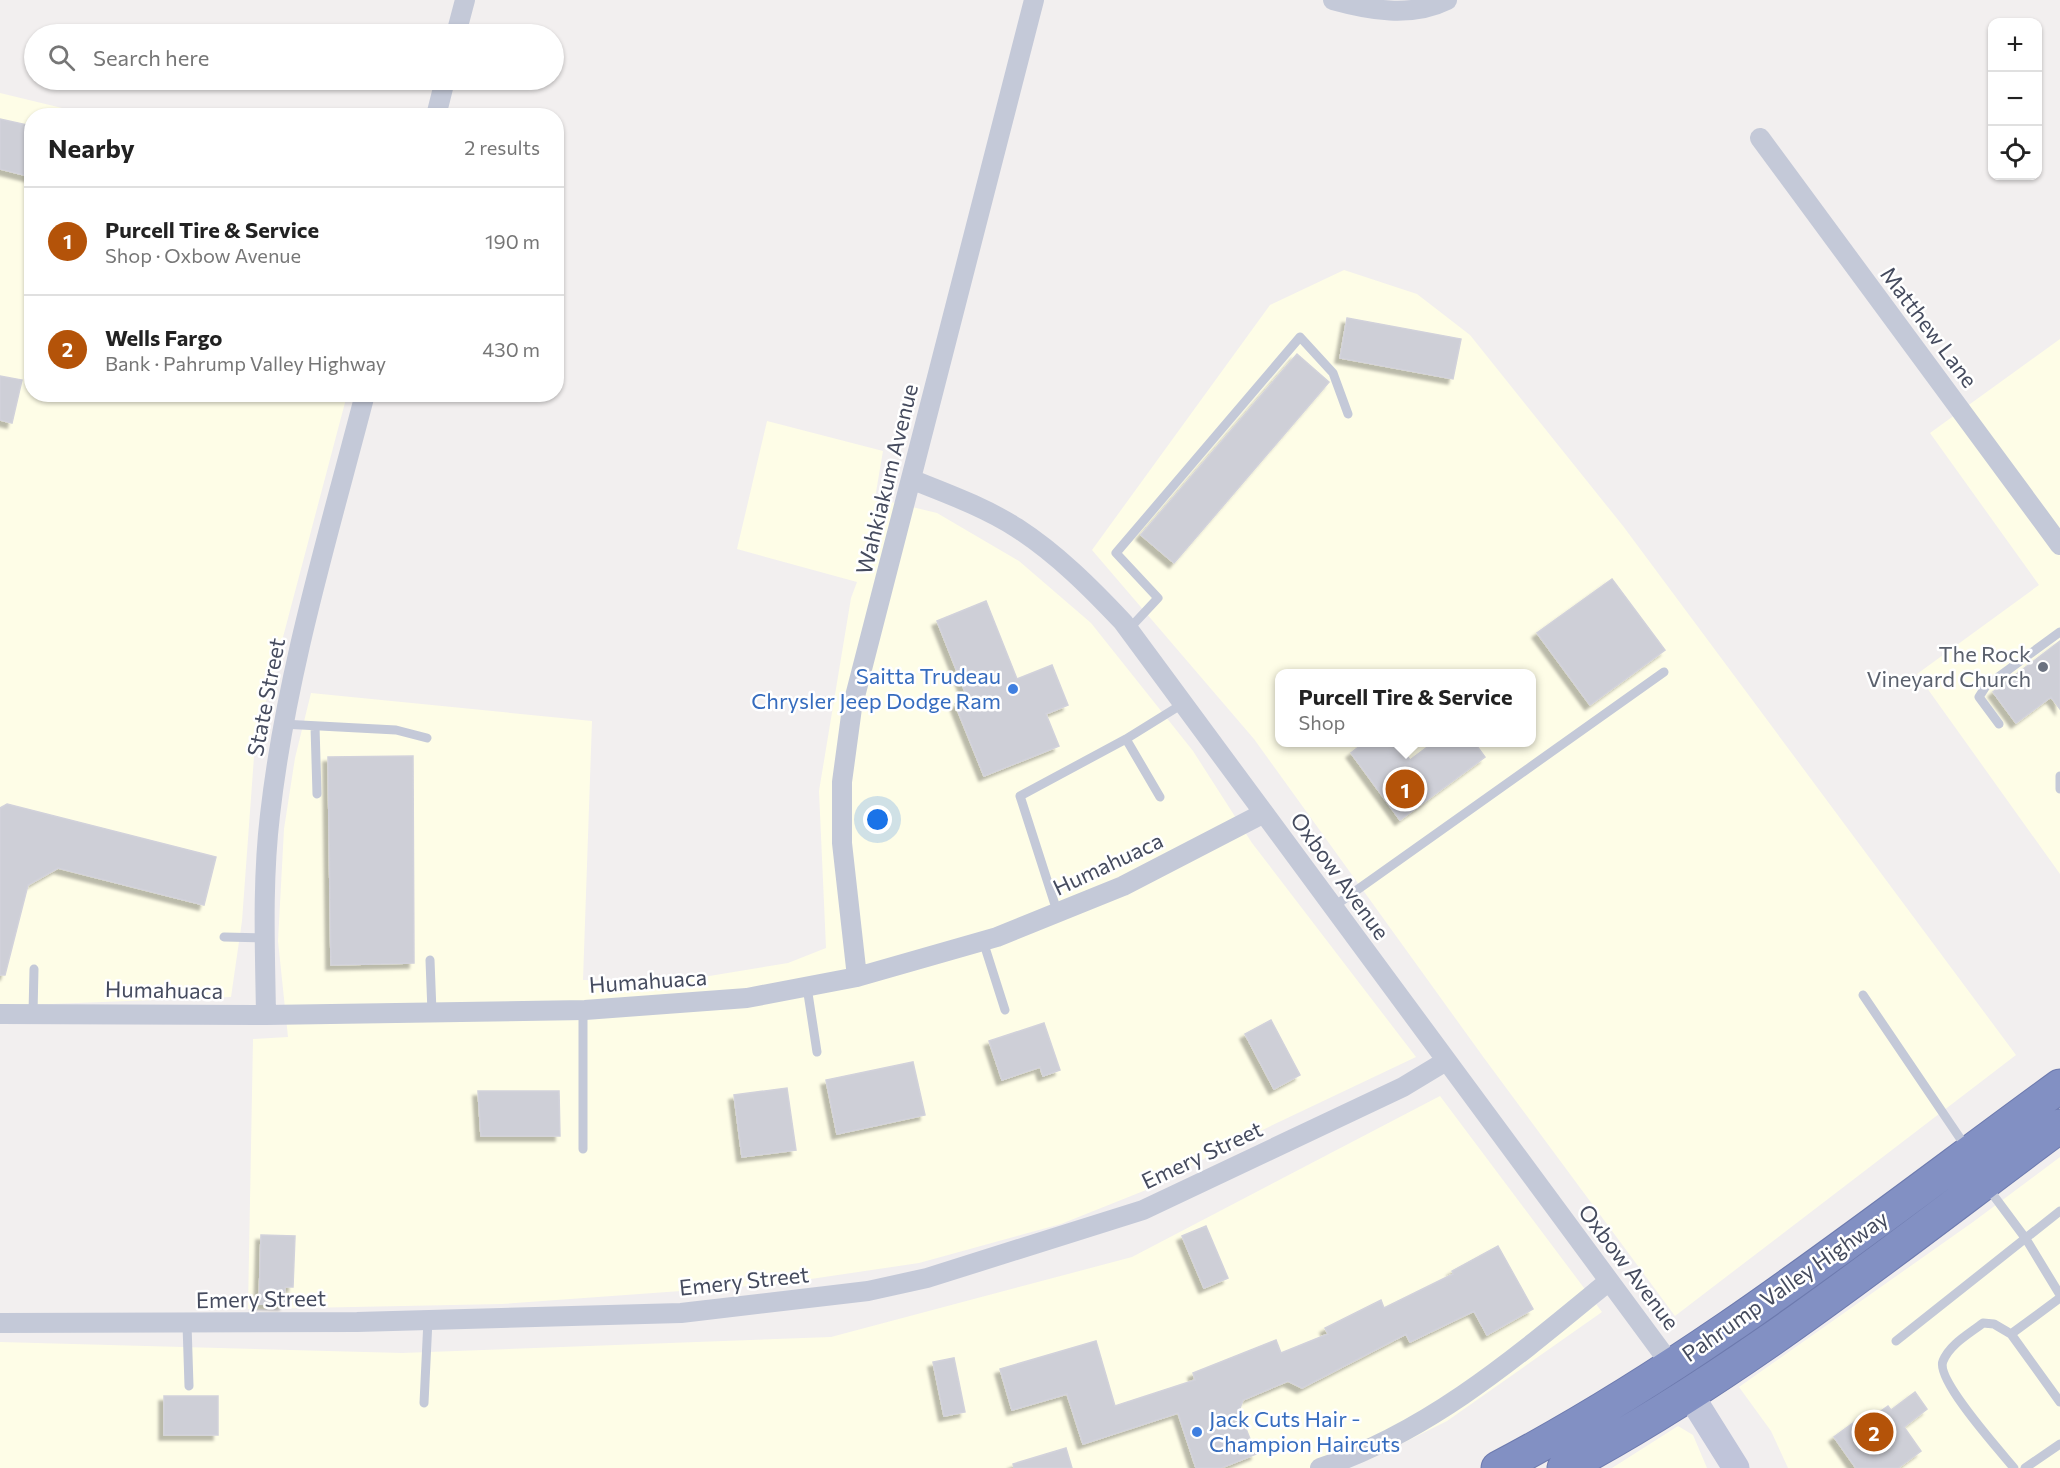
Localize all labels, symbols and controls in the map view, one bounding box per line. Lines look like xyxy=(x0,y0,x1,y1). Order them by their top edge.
map controls xyxy=(1988,18,2042,180)
button: + xyxy=(1988,18,2042,72)
search box xyxy=(24,24,564,90)
icon: search xyxy=(45,41,78,74)
text: Search here xyxy=(93,44,209,71)
button: − xyxy=(1988,72,2042,126)
button: locate xyxy=(1988,126,2042,180)
text: Nearby xyxy=(48,132,135,163)
text: 2 results xyxy=(464,135,540,159)
text: Purcell Tire & Service xyxy=(105,216,319,243)
text: 1 xyxy=(63,229,72,253)
text: 190 m xyxy=(485,229,540,253)
text: Shop · Oxbow Avenue xyxy=(105,243,301,267)
street label: Matthew Lane xyxy=(1875,261,1984,393)
text: Wells Fargo xyxy=(105,324,222,351)
text: 2 xyxy=(62,337,73,361)
text: 430 m xyxy=(482,337,540,361)
text: Bank · Pahrump Valley Highway xyxy=(105,351,386,375)
street label: Wahkiakum Avenue xyxy=(850,381,923,577)
street label: State Street xyxy=(241,635,290,758)
place label: The Rock Vineyard Church xyxy=(1866,640,2031,692)
marker: The Rock Vineyard Church xyxy=(2036,660,2050,674)
place label: Saitta Trudeau Chrysler Jeep Dodge Ram xyxy=(751,662,1001,714)
popup xyxy=(1275,669,1536,747)
marker: Saitta Trudeau Chrysler Jeep Dodge Ram xyxy=(1006,682,1020,696)
text: Purcell Tire & Service xyxy=(1298,683,1513,710)
text: Shop xyxy=(1298,710,1345,734)
pin: 1 xyxy=(1386,766,1424,812)
your location xyxy=(863,805,892,834)
street label: Oxbow Avenue xyxy=(1285,807,1396,944)
street label: Humahuaca xyxy=(1048,826,1167,901)
street label: Humahuaca xyxy=(588,963,708,998)
street label: Humahuaca xyxy=(105,975,223,1004)
street label: Emery Street xyxy=(1137,1115,1267,1194)
street label: Oxbow Avenue xyxy=(1573,1199,1685,1335)
street label: Pahrump Valley Highway xyxy=(1676,1204,1893,1367)
street label: Emery Street xyxy=(678,1260,810,1301)
street label: Emery Street xyxy=(196,1284,326,1313)
place label: Jack Cuts Hair - Champion Haircuts xyxy=(1209,1405,1400,1457)
pin: 2 xyxy=(1854,1410,1894,1454)
marker: Jack Cuts Hair - Champion Haircuts xyxy=(1190,1425,1204,1439)

